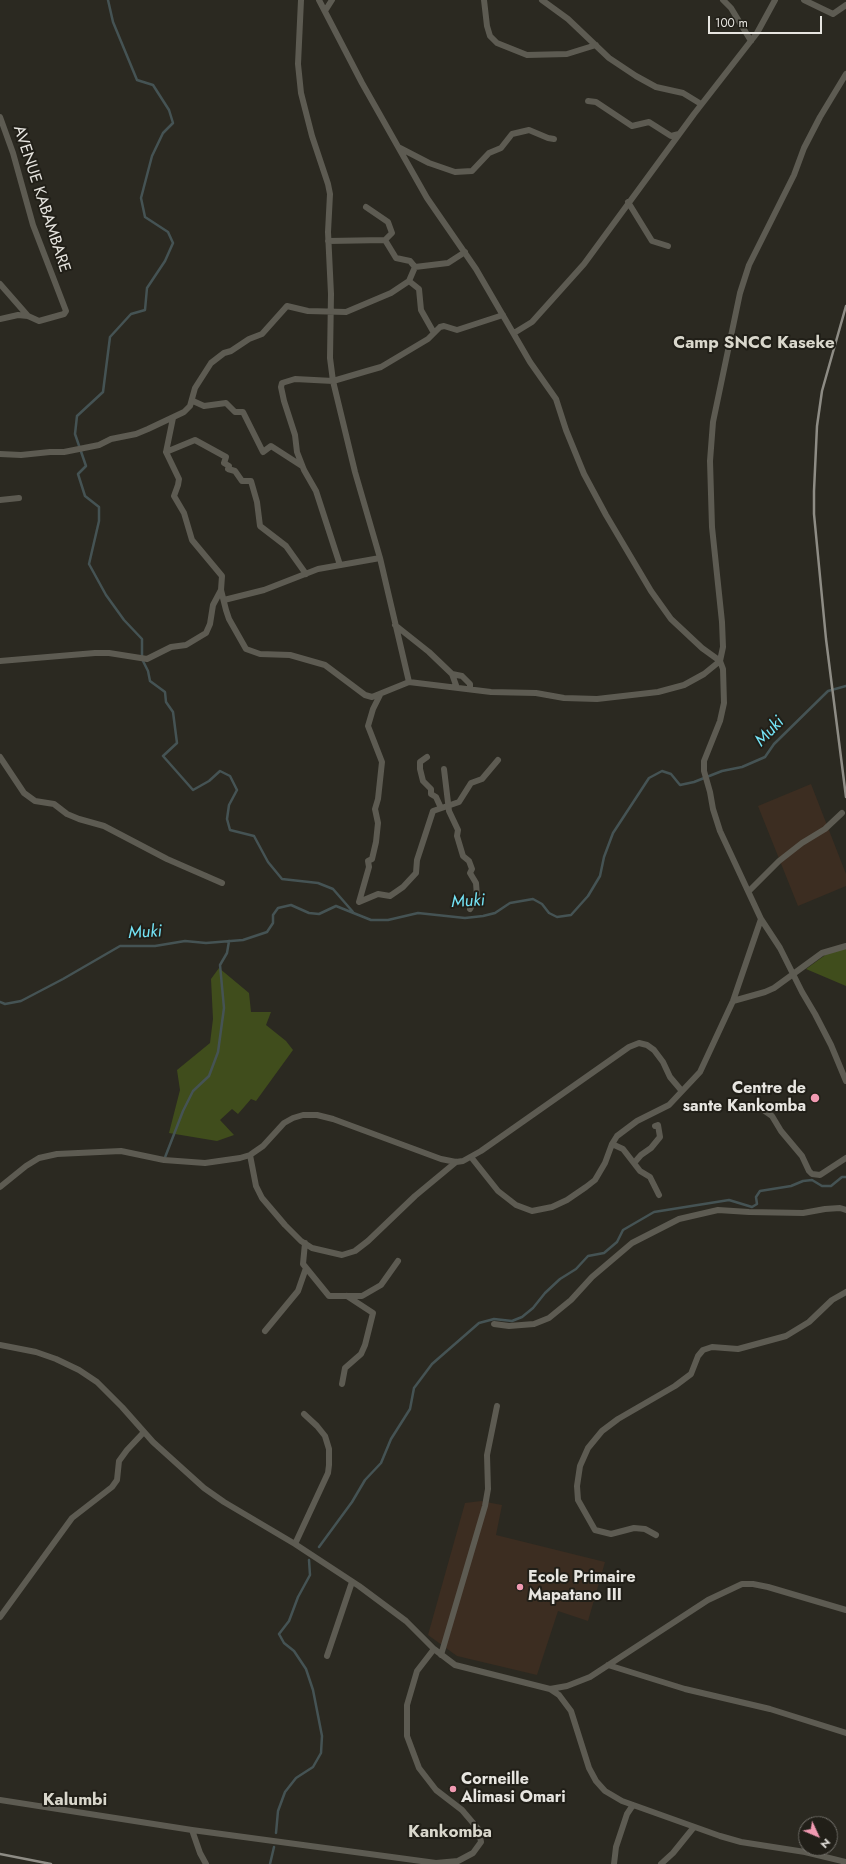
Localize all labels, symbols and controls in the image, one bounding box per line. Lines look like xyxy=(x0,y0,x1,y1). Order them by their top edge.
scale bar xyxy=(710,8,824,34)
text: 100 m xyxy=(715,14,748,32)
street label: AVENUE KABAMBARE xyxy=(8,123,74,275)
district label: Camp SNCC Kaseke xyxy=(673,334,835,354)
water label: Muki xyxy=(751,713,789,751)
water label: Muki xyxy=(451,891,485,913)
water label: Muki xyxy=(128,922,162,944)
place label: Centre de sante Kankomba xyxy=(683,1079,806,1117)
marker: Centre de sante Kankomba xyxy=(809,1092,821,1104)
place label: Ecole Primaire Mapatano III xyxy=(528,1568,636,1606)
marker: Ecole Primaire Mapatano III xyxy=(515,1582,525,1592)
place label: Corneille Alimasi Omari xyxy=(461,1770,566,1808)
marker: Corneille Alimasi Omari xyxy=(448,1784,458,1794)
district label: Kalumbi xyxy=(43,1791,107,1811)
north arrow xyxy=(798,1816,838,1856)
district label: Kankomba xyxy=(408,1823,492,1843)
text: N xyxy=(817,1835,835,1852)

